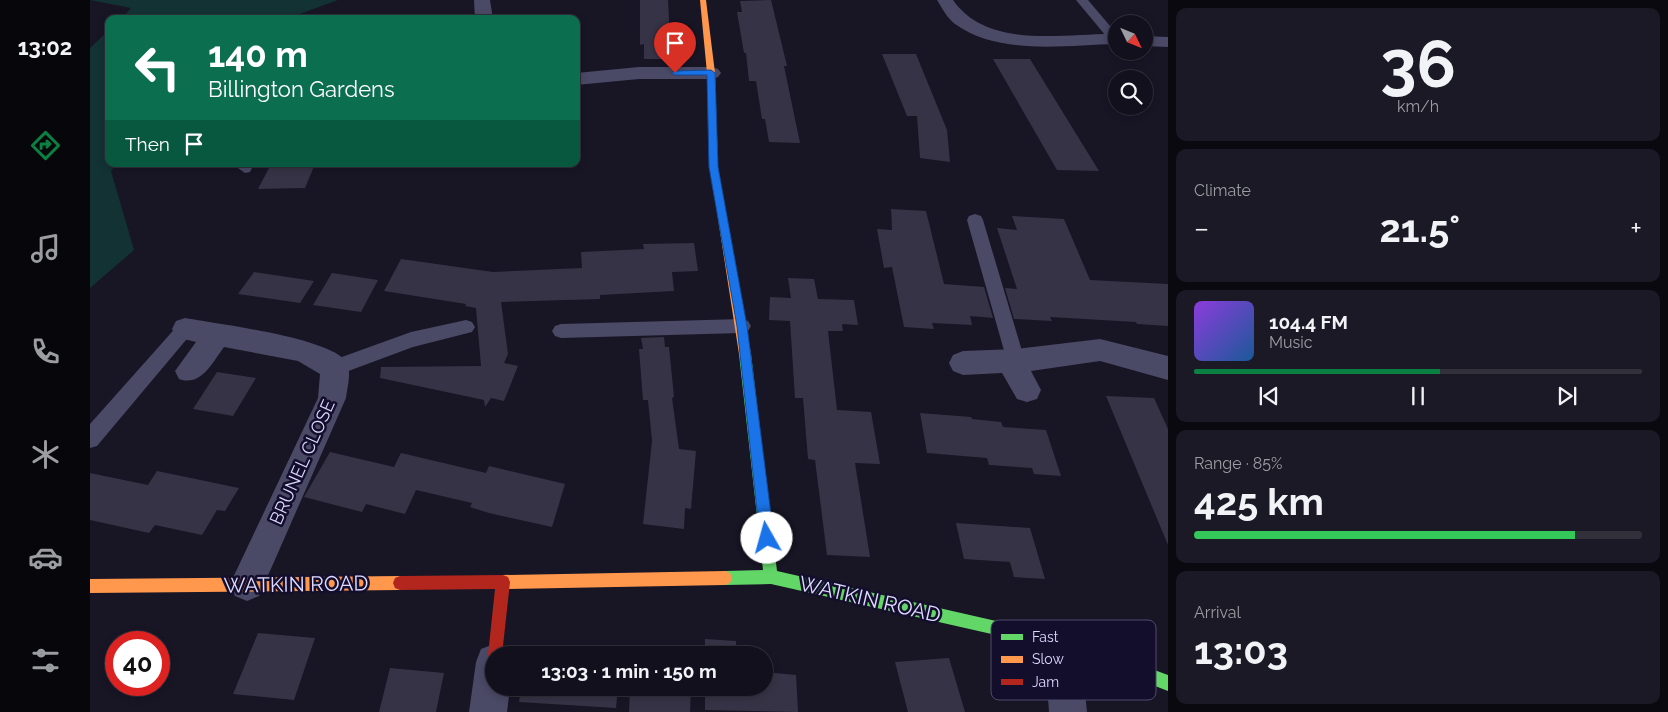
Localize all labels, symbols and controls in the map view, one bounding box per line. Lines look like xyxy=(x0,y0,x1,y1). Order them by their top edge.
north arrow xyxy=(1108,15,1152,60)
map controls xyxy=(1108,15,1153,115)
pin xyxy=(654,22,696,73)
text: 36 xyxy=(1380,26,1456,102)
icon: arrive xyxy=(661,29,689,57)
text: 13:02 xyxy=(18,34,72,60)
text: 140 m xyxy=(208,34,308,75)
icon: left xyxy=(125,35,190,100)
button: search xyxy=(1108,70,1153,115)
text: Billington Gardens xyxy=(208,76,395,102)
text: km/h xyxy=(1397,97,1439,116)
icon: directions xyxy=(28,128,63,163)
icon: arrive xyxy=(180,130,208,158)
text: Then xyxy=(125,133,170,155)
text: Climate xyxy=(1194,181,1251,200)
text: 21.5° xyxy=(1379,206,1460,251)
text: − xyxy=(1194,212,1209,245)
text: + xyxy=(1630,212,1642,245)
icon: music xyxy=(28,231,63,266)
text: 104.4 FM xyxy=(1269,311,1348,333)
text: Music xyxy=(1269,333,1313,352)
icon: phone xyxy=(28,334,63,369)
icon: previous xyxy=(1255,382,1283,410)
icon: pause xyxy=(1404,382,1432,410)
icon: next xyxy=(1553,382,1581,410)
street label: BRUNEL CLOSE xyxy=(265,396,339,528)
icon: climate xyxy=(28,437,63,472)
text: Range · 85% xyxy=(1194,454,1282,473)
text: 425 km xyxy=(1194,479,1324,524)
position arrow xyxy=(740,511,792,563)
icon: car xyxy=(28,540,63,575)
street label: WATKIN ROAD xyxy=(223,570,369,598)
street label: WATKIN ROAD xyxy=(797,571,943,627)
text: Arrival xyxy=(1194,603,1241,622)
legend xyxy=(991,620,1156,700)
text: 13:03 xyxy=(1194,628,1288,673)
text: Fast xyxy=(1032,629,1059,645)
speed limit sign: 40 xyxy=(105,631,170,696)
icon: filters xyxy=(28,643,63,678)
text: Slow xyxy=(1032,651,1064,667)
text: 13:03 · 1 min · 150 m xyxy=(541,660,717,682)
text: Jam xyxy=(1032,674,1059,690)

